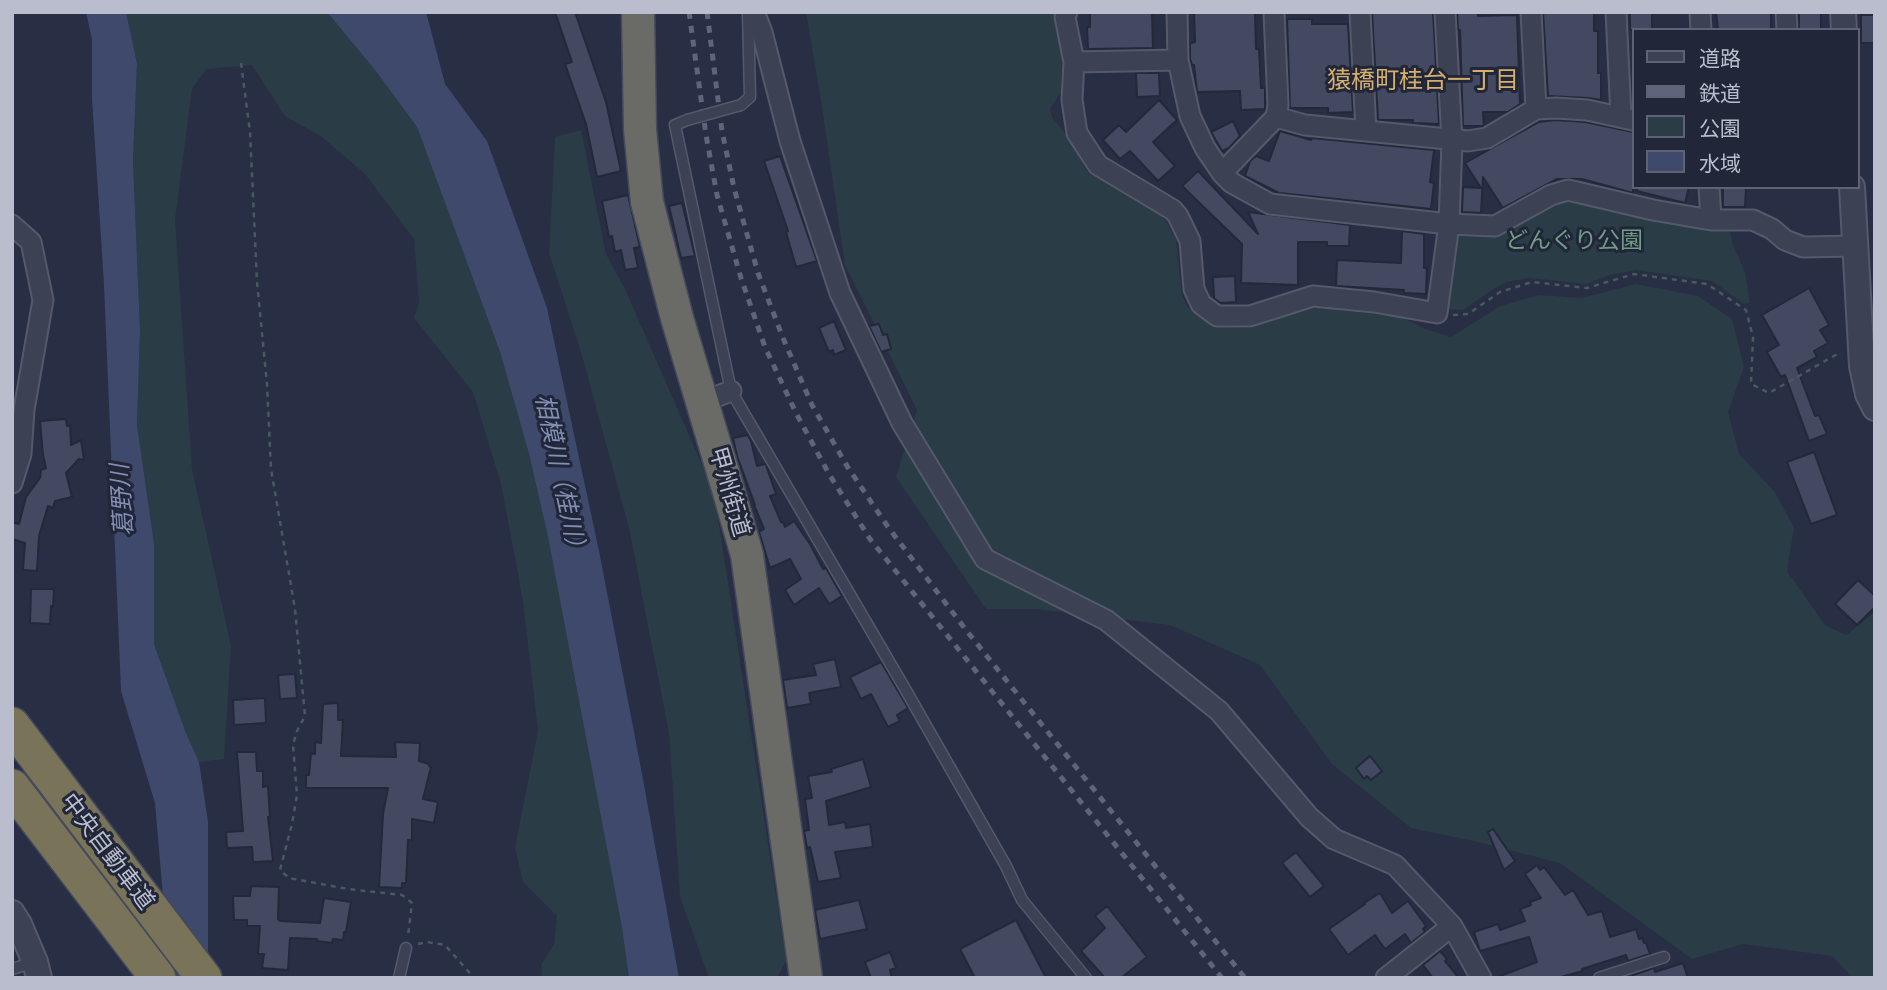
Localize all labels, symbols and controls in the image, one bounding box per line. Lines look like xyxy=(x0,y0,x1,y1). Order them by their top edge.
legend xyxy=(1632,28,1859,189)
text: 道路 xyxy=(1699,47,1741,71)
district label: 猿橋町桂台一丁目 xyxy=(1327,67,1519,95)
text: 鉄道 xyxy=(1699,82,1741,106)
text: 公園 xyxy=(1699,117,1741,141)
text: 水域 xyxy=(1699,152,1741,176)
park label: どんぐり公園 xyxy=(1505,227,1643,255)
water label: 相模川（桂川） xyxy=(528,392,592,562)
street label: 甲州街道 xyxy=(703,444,755,540)
water label: 葛野川 xyxy=(106,463,140,537)
street label: 中央自動車道 xyxy=(54,789,160,915)

